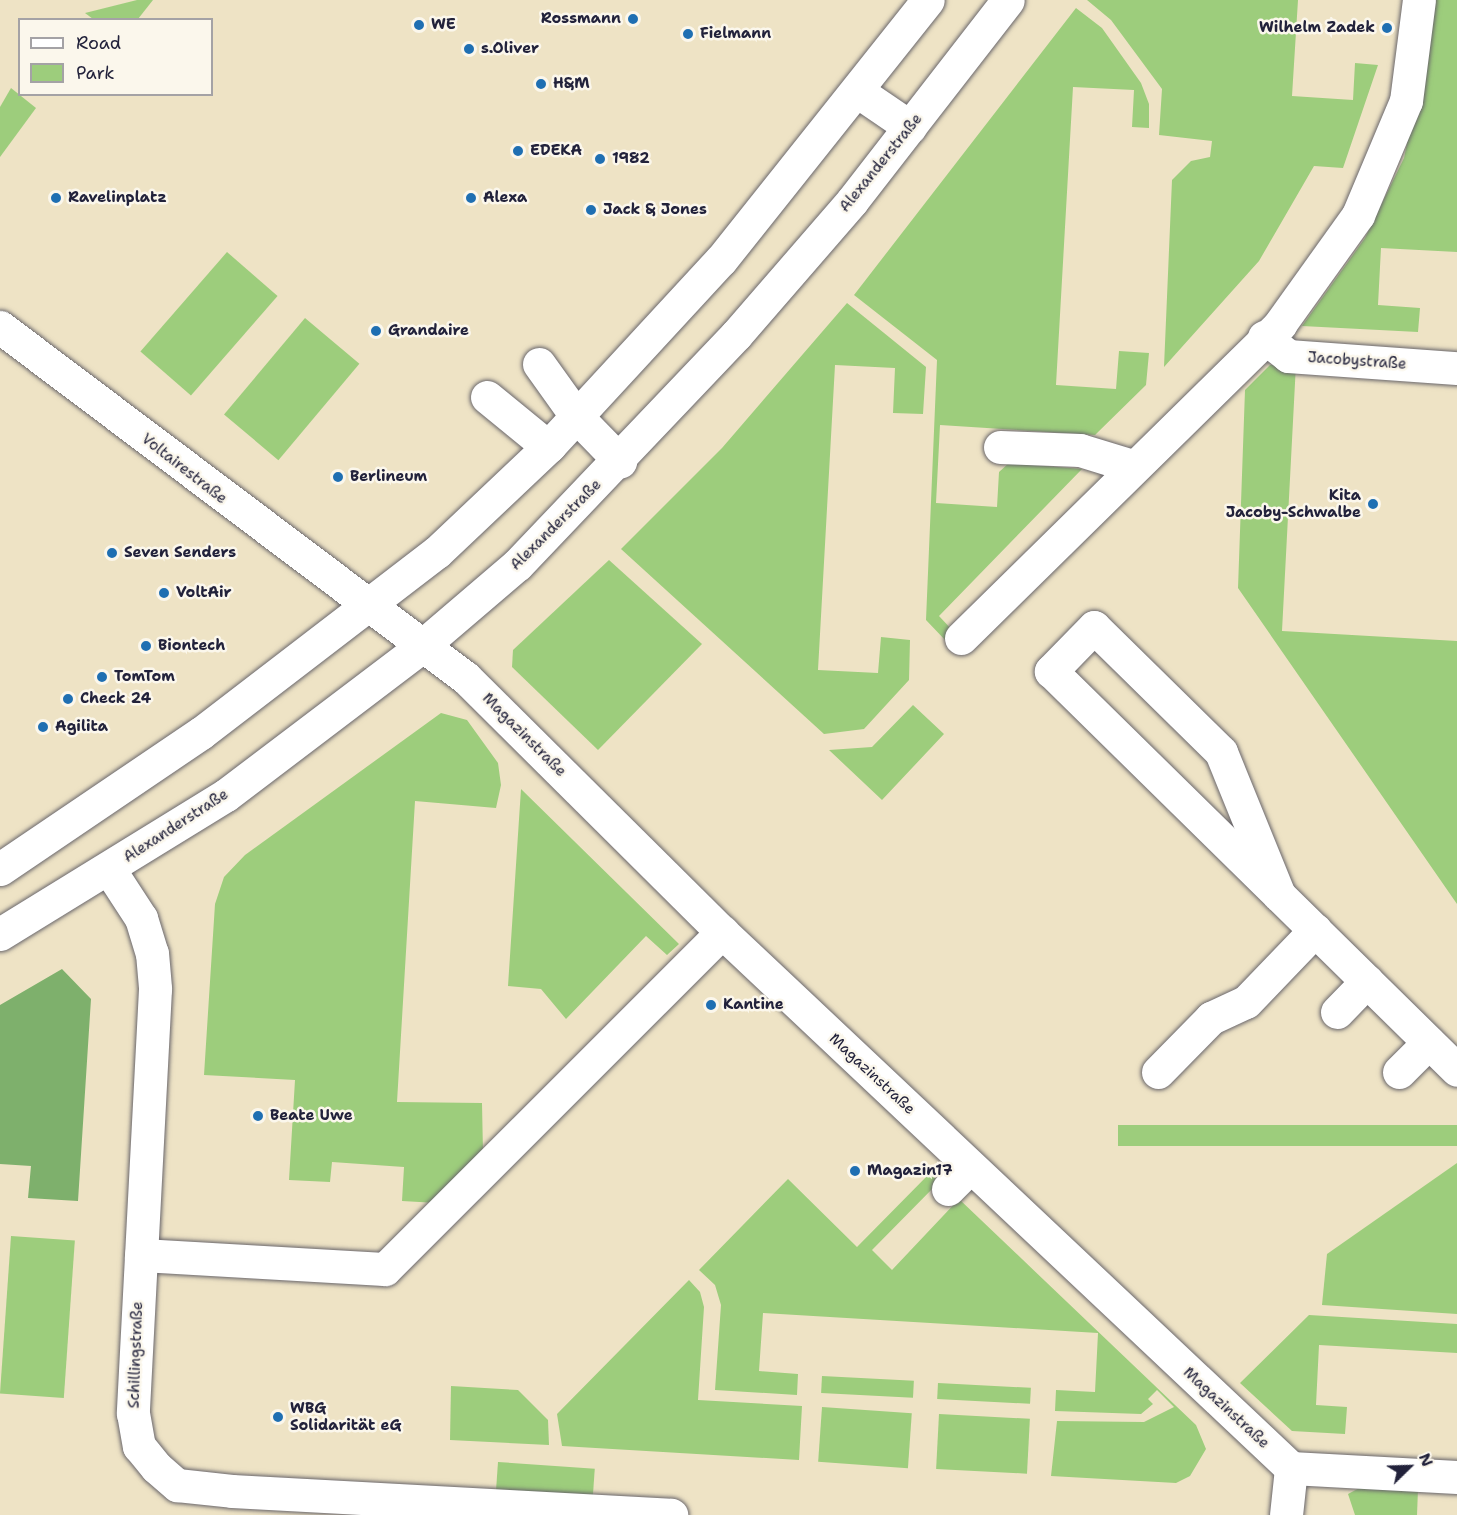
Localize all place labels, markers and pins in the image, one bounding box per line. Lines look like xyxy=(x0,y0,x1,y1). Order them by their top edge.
place label: Rossmann xyxy=(541,10,621,28)
marker: Rossmann xyxy=(626,12,640,26)
place label: WE xyxy=(431,16,456,34)
marker: WE xyxy=(412,18,426,32)
place label: Wilhelm Zadek xyxy=(1259,19,1375,37)
marker: Wilhelm Zadek xyxy=(1380,21,1394,35)
place label: Fielmann xyxy=(700,25,771,43)
marker: Fielmann xyxy=(681,27,695,41)
place label: s.Oliver xyxy=(481,40,539,58)
marker: s.Oliver xyxy=(462,42,476,56)
place label: H&M xyxy=(553,75,590,93)
marker: H&M xyxy=(534,77,548,91)
place label: EDEKA xyxy=(530,142,582,160)
marker: EDEKA xyxy=(511,144,525,158)
place label: 1982 xyxy=(612,150,650,168)
marker: 1982 xyxy=(593,152,607,166)
place label: Ravelinplatz xyxy=(68,189,167,207)
place label: Alexa xyxy=(483,189,527,207)
marker: Ravelinplatz xyxy=(49,191,63,205)
marker: Alexa xyxy=(464,191,478,205)
place label: Jack & Jones xyxy=(603,201,707,219)
marker: Jack & Jones xyxy=(584,203,598,217)
place label: Grandaire xyxy=(388,322,469,340)
marker: Grandaire xyxy=(369,324,383,338)
place label: Berlineum xyxy=(350,468,427,486)
marker: Berlineum xyxy=(331,470,345,484)
place label: Kita Jacoby-Schwalbe xyxy=(1226,486,1361,521)
marker: Kita Jacoby-Schwalbe xyxy=(1366,497,1380,511)
place label: Seven Senders xyxy=(124,544,236,562)
marker: Seven Senders xyxy=(105,546,119,560)
place label: VoltAir xyxy=(176,584,232,602)
marker: VoltAir xyxy=(157,586,171,600)
place label: Biontech xyxy=(158,637,225,655)
marker: Biontech xyxy=(139,639,153,653)
place label: TomTom xyxy=(114,668,175,686)
marker: TomTom xyxy=(95,670,109,684)
place label: Check 24 xyxy=(80,690,151,708)
marker: Check 24 xyxy=(61,692,75,706)
place label: Agilita xyxy=(55,718,108,736)
marker: Agilita xyxy=(36,720,50,734)
place label: Kantine xyxy=(723,996,784,1014)
marker: Kantine xyxy=(704,998,718,1012)
place label: Beate Uwe xyxy=(270,1107,353,1125)
marker: Beate Uwe xyxy=(251,1109,265,1123)
place label: Magazin17 xyxy=(867,1162,952,1180)
marker: Magazin17 xyxy=(848,1164,862,1178)
place label: WBG Solidarität eG xyxy=(290,1399,402,1434)
marker: WBG Solidarität eG xyxy=(271,1410,285,1424)

